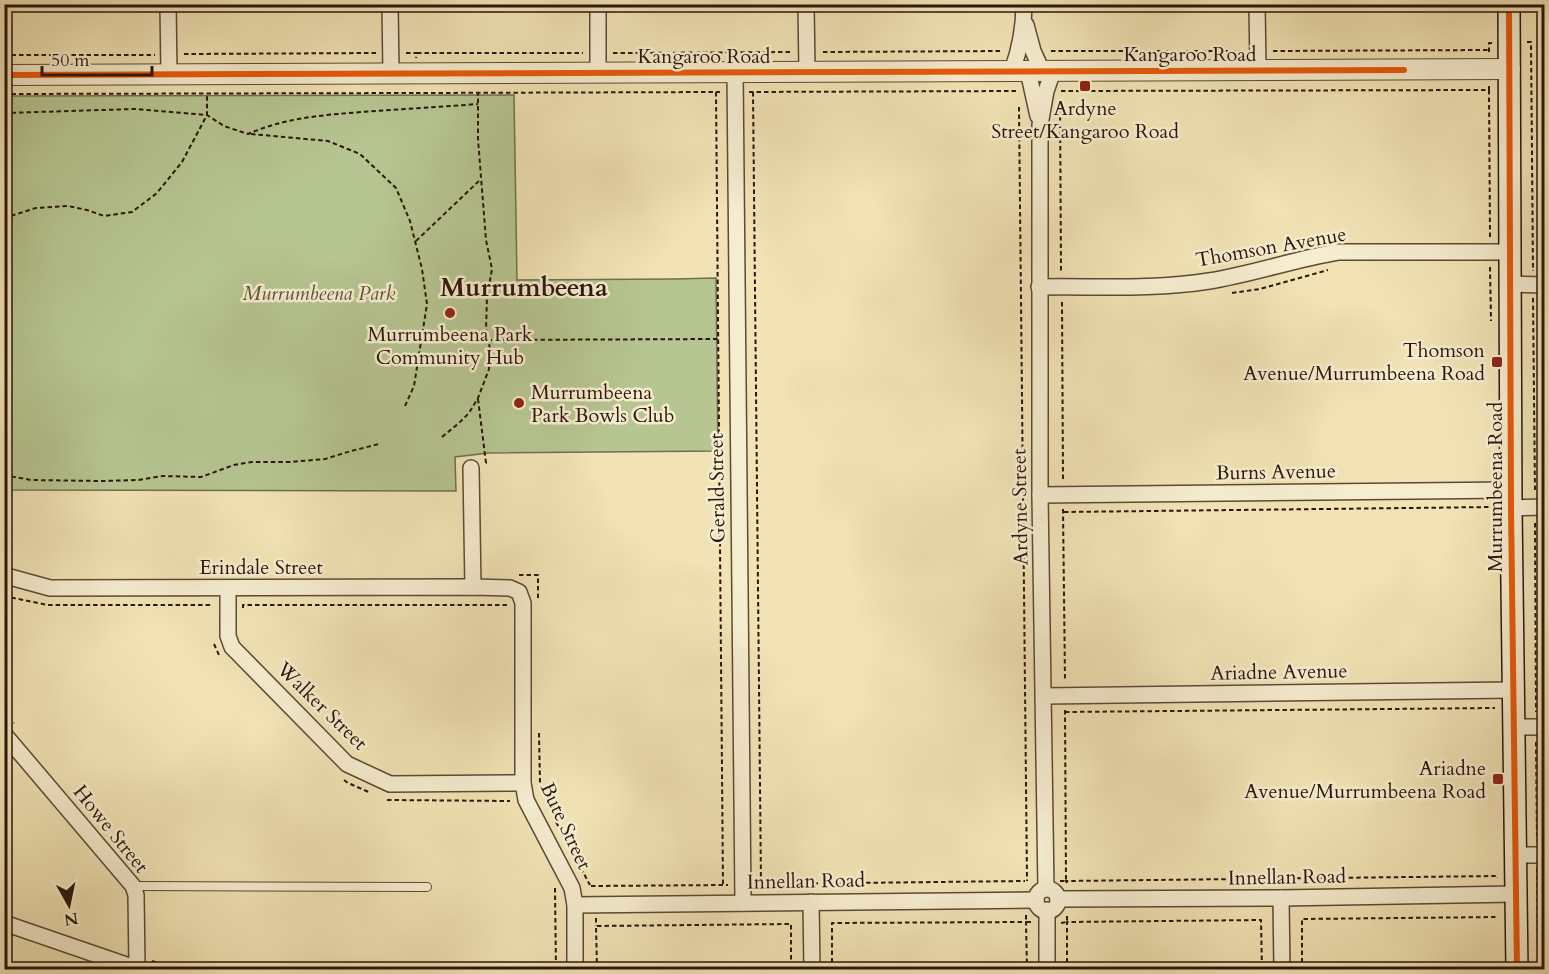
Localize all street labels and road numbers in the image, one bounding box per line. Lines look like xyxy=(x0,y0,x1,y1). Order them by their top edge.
street label: Kangaroo Road xyxy=(1124,41,1257,68)
street label: Kangaroo Road xyxy=(638,43,771,70)
street label: Thomson Avenue xyxy=(1194,220,1348,274)
street label: Murrumbeena Road xyxy=(1482,401,1509,572)
street label: Gerald Street xyxy=(703,432,731,543)
street label: Ardyne Street xyxy=(1005,448,1035,566)
street label: Burns Avenue xyxy=(1216,457,1336,487)
street label: Erindale Street xyxy=(199,554,323,581)
street label: Walker Street xyxy=(270,655,374,757)
street label: Ariadne Avenue xyxy=(1210,657,1348,687)
street label: Bute Street xyxy=(534,778,598,875)
street label: Howe Street xyxy=(67,779,155,879)
street label: Innellan Road xyxy=(1228,862,1347,892)
street label: Innellan Road xyxy=(747,866,866,896)

